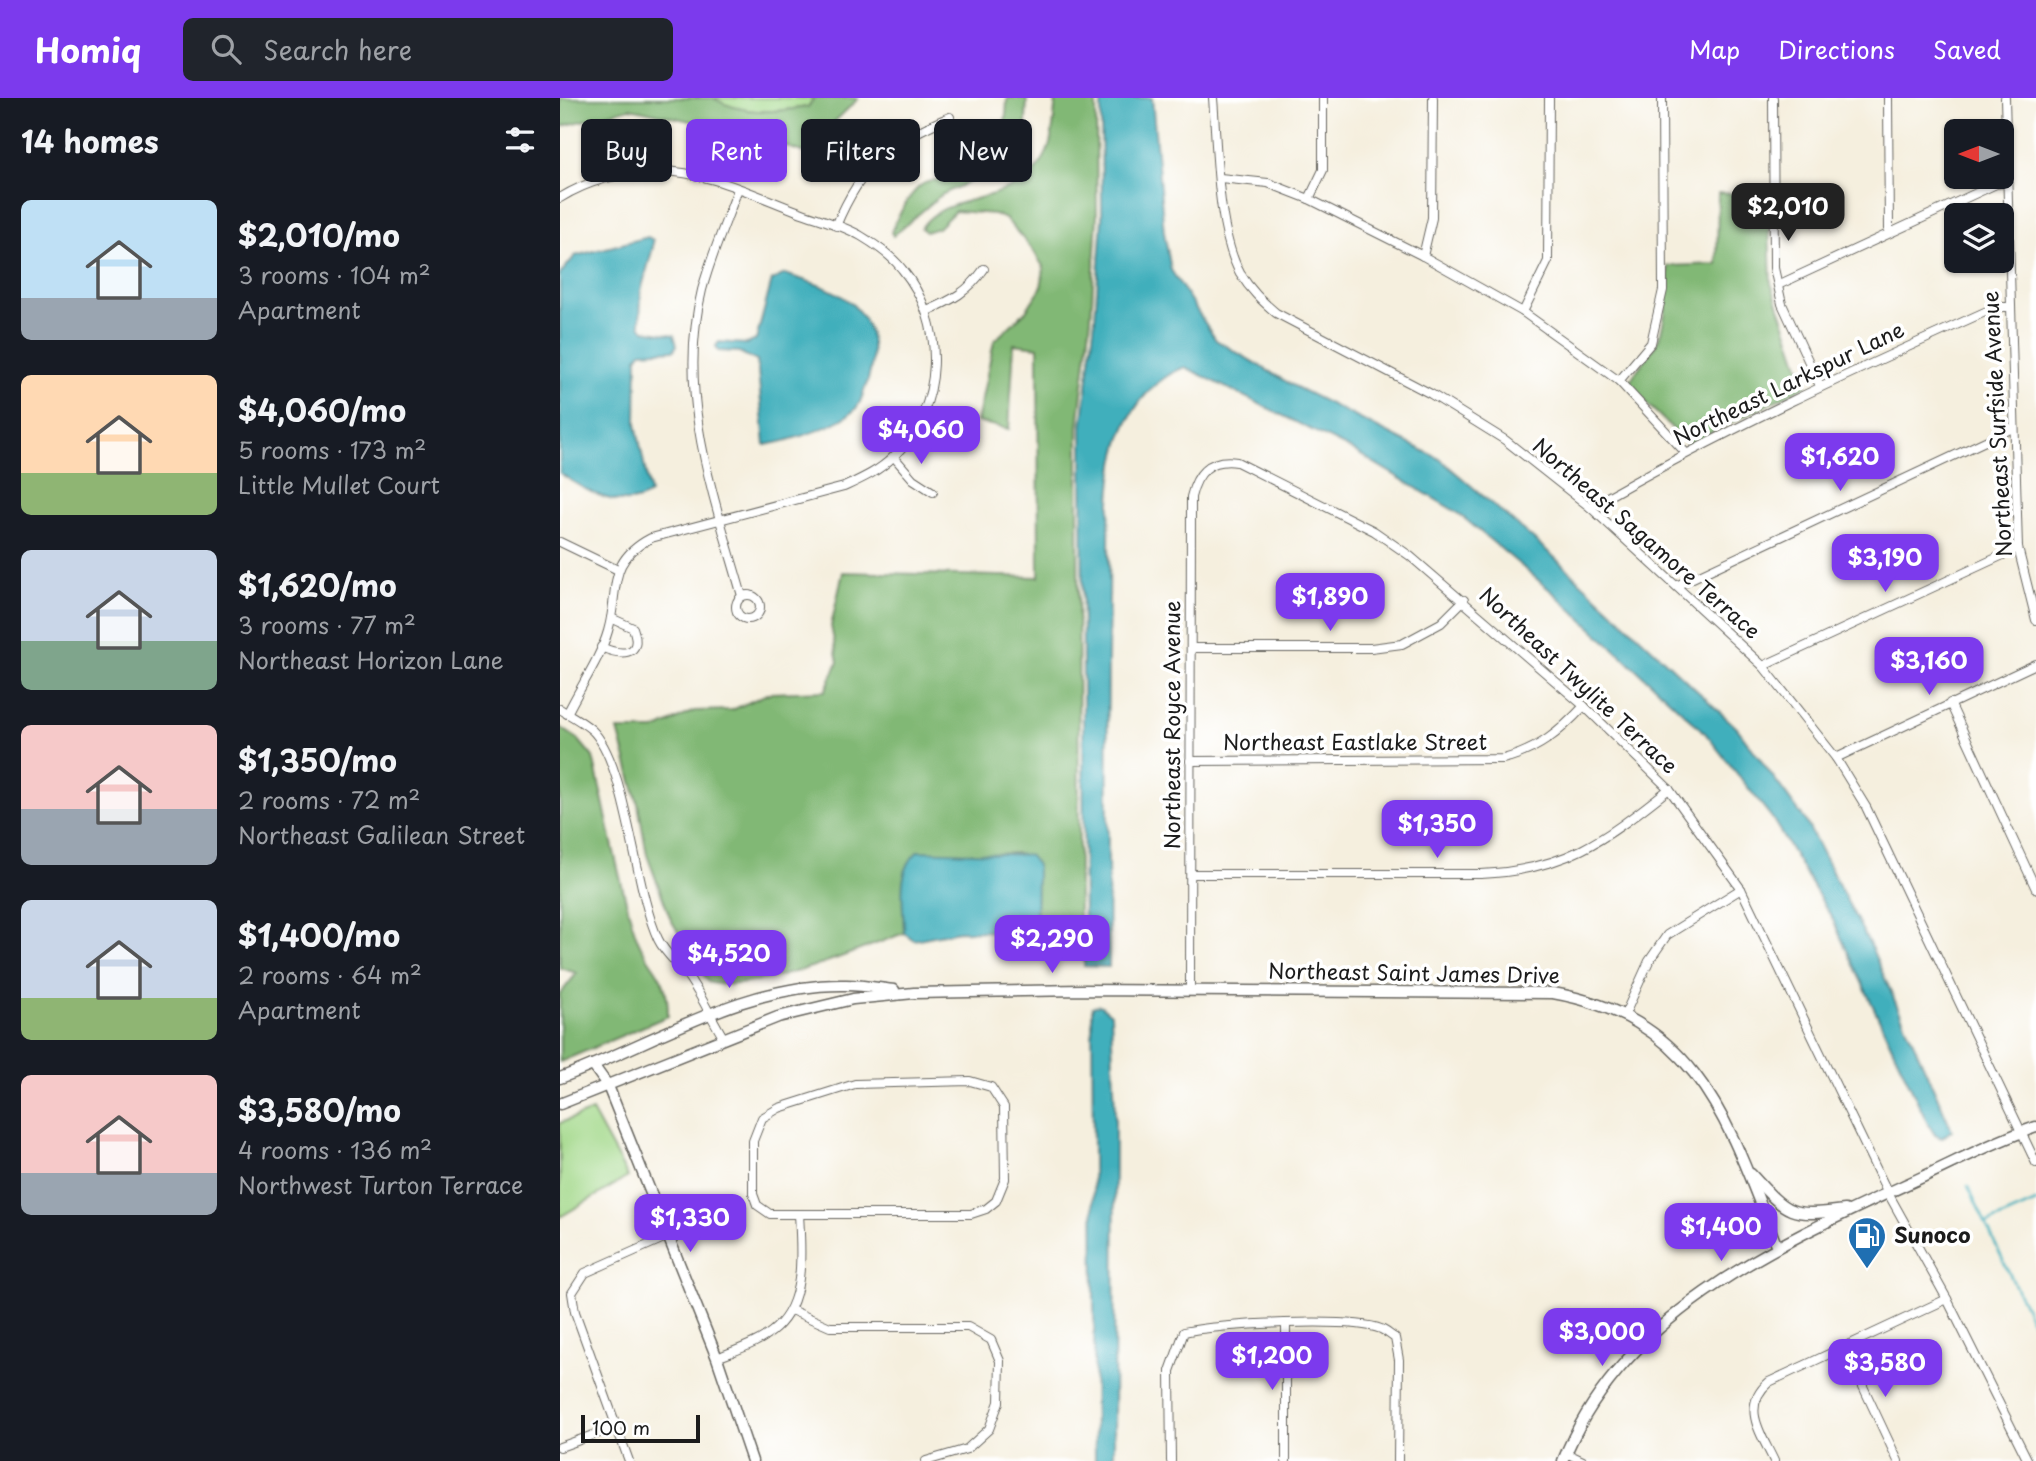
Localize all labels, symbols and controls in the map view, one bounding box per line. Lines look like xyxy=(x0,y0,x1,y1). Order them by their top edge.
search box xyxy=(183,18,673,81)
text: Homiq xyxy=(35,24,141,74)
icon: search xyxy=(207,30,245,68)
text: Search here xyxy=(263,30,412,69)
text: Map xyxy=(1689,31,1740,67)
text: Directions xyxy=(1778,31,1895,67)
text: Saved xyxy=(1933,31,2001,67)
text: 14 homes xyxy=(21,118,159,163)
chip: Buy xyxy=(581,119,672,182)
chip: Rent xyxy=(686,119,787,182)
chip: Filters xyxy=(801,119,920,182)
chip: New xyxy=(934,119,1032,182)
north arrow xyxy=(1944,119,2014,189)
map controls xyxy=(1944,119,2014,273)
icon: filters xyxy=(501,121,539,159)
pin: $2,010 xyxy=(1731,184,1845,243)
text: $2,010 xyxy=(1747,188,1829,223)
button: layers xyxy=(1944,203,2014,273)
text: $2,010/mo xyxy=(238,212,400,257)
icon: home xyxy=(77,228,161,312)
text: 3 rooms · 104 m² xyxy=(238,257,431,292)
street label: Northeast Surfside Avenue xyxy=(1973,290,2019,558)
text: Apartment xyxy=(238,292,361,327)
street label: Northeast Larkspur Lane xyxy=(1667,312,1909,452)
text: $4,060/mo xyxy=(238,387,406,432)
icon: home xyxy=(77,403,161,487)
pin: $4,060 xyxy=(864,406,978,466)
text: $4,060 xyxy=(878,411,964,446)
street label: Northeast Sagamore Terrace xyxy=(1526,429,1768,646)
text: 5 rooms · 173 m² xyxy=(238,432,426,467)
pin: $1,620 xyxy=(1783,434,1897,493)
text: $1,620 xyxy=(1801,438,1879,473)
text: Little Mullet Court xyxy=(238,467,440,502)
pin: $3,190 xyxy=(1828,534,1942,594)
text: $3,190 xyxy=(1848,539,1922,574)
text: $1,620/mo xyxy=(238,562,397,607)
pin: $1,890 xyxy=(1273,574,1387,633)
icon: home xyxy=(77,578,161,662)
text: $1,890 xyxy=(1292,578,1368,613)
street label: Northeast Twylite Terrace xyxy=(1473,579,1686,780)
street label: Northeast Royce Avenue xyxy=(1155,601,1187,849)
text: 3 rooms · 77 m² xyxy=(238,607,416,642)
pin: $3,160 xyxy=(1872,638,1986,697)
text: Northeast Horizon Lane xyxy=(238,642,504,677)
text: $3,160 xyxy=(1891,642,1967,677)
street label: Northeast Eastlake Street xyxy=(1223,725,1487,757)
text: $1,350/mo xyxy=(238,737,397,782)
icon: home xyxy=(77,753,161,837)
text: 2 rooms · 72 m² xyxy=(238,782,420,817)
pin: $1,350 xyxy=(1380,800,1494,860)
text: $1,350 xyxy=(1398,805,1476,840)
text: Northeast Galilean Street xyxy=(238,817,525,852)
text: $1,400/mo xyxy=(238,912,400,957)
pin: $2,290 xyxy=(995,916,1109,975)
text: $2,290 xyxy=(1011,920,1093,955)
icon: home xyxy=(77,928,161,1012)
pin: $4,520 xyxy=(672,930,786,990)
text: $4,520 xyxy=(687,935,771,970)
street label: Northeast Saint James Drive xyxy=(1268,953,1560,991)
text: 2 rooms · 64 m² xyxy=(238,957,422,992)
text: Apartment xyxy=(238,992,361,1027)
text: $3,580/mo xyxy=(238,1087,401,1132)
icon: home xyxy=(77,1103,161,1187)
text: 4 rooms · 136 m² xyxy=(238,1132,432,1167)
text: Northwest Turton Terrace xyxy=(238,1167,523,1202)
pin: $1,330 xyxy=(633,1194,747,1254)
text: $1,330 xyxy=(650,1199,730,1234)
pin: $1,400 xyxy=(1664,1204,1778,1263)
text: $1,400 xyxy=(1680,1208,1762,1243)
fuel station icon: Sunoco xyxy=(1846,1215,1888,1270)
place label: Sunoco xyxy=(1894,1218,1970,1250)
pin: $3,000 xyxy=(1545,1308,1659,1368)
text: $3,000 xyxy=(1559,1313,1645,1348)
pin: $1,200 xyxy=(1215,1332,1329,1392)
text: $1,200 xyxy=(1232,1337,1312,1372)
pin: $3,580 xyxy=(1828,1340,1942,1399)
text: $3,580 xyxy=(1844,1344,1926,1379)
scale bar xyxy=(581,1412,700,1444)
text: 100 m xyxy=(592,1413,650,1441)

